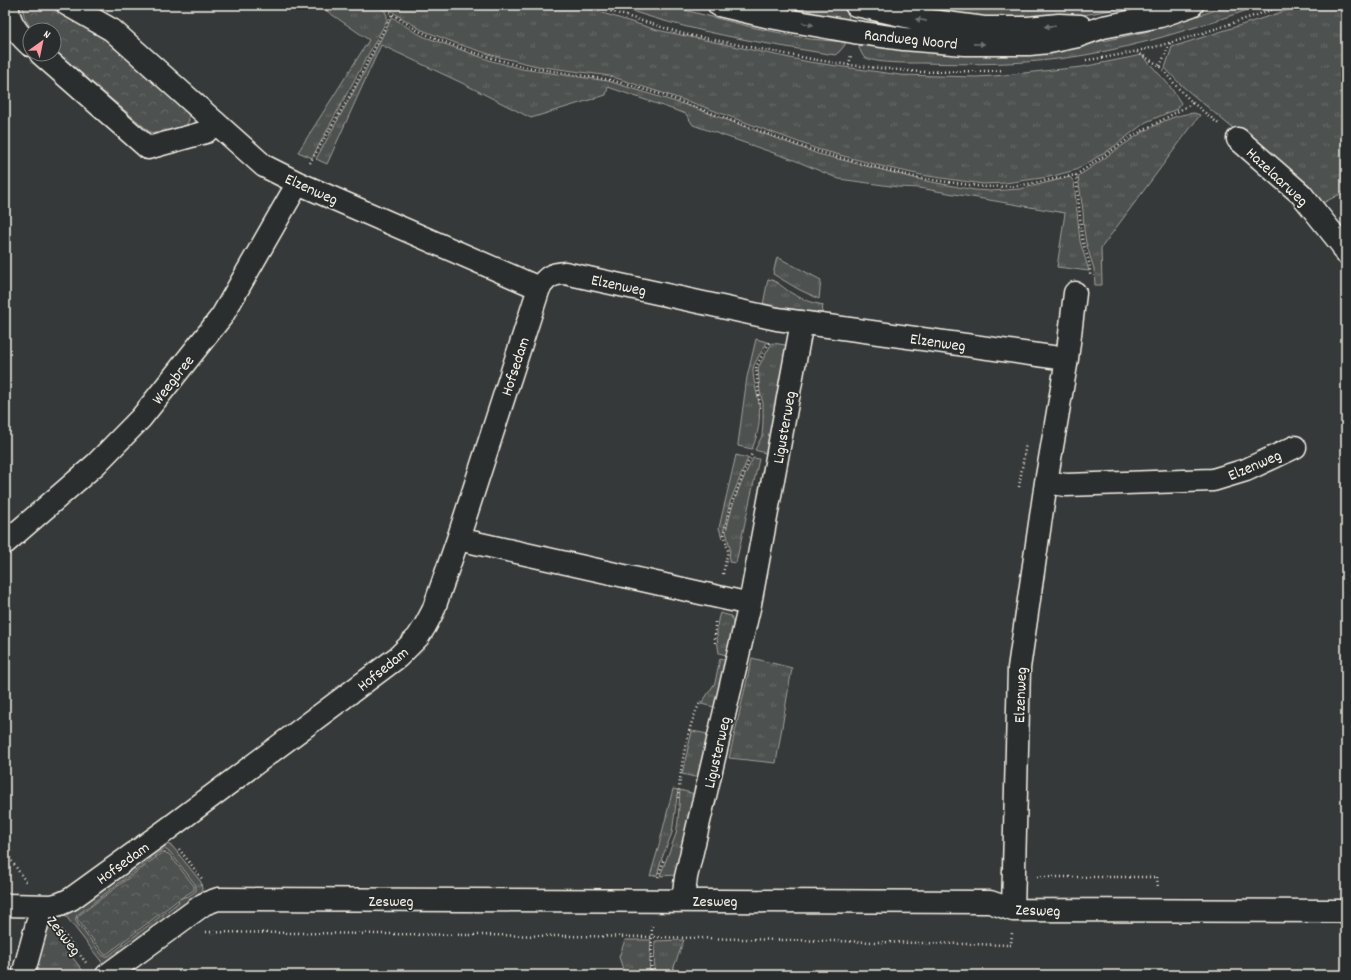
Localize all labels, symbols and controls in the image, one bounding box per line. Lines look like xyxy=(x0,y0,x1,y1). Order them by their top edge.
one-way arrow xyxy=(915,16,927,22)
one-way arrow xyxy=(802,21,814,27)
north arrow xyxy=(22,22,62,62)
one-way arrow xyxy=(1044,22,1056,29)
street label: Randweg Noord xyxy=(863,24,959,57)
text: N xyxy=(40,27,53,44)
one-way arrow xyxy=(973,41,986,47)
street label: Hazelaarweg xyxy=(1240,143,1313,213)
street label: Elzenweg xyxy=(281,168,341,212)
street label: Elzenweg xyxy=(589,269,648,304)
street label: Elzenweg xyxy=(908,328,967,359)
street label: Hofsedam xyxy=(496,334,537,399)
street label: Weegbree xyxy=(147,351,201,410)
street label: Ligusterweg xyxy=(768,389,803,466)
street label: Elzenweg xyxy=(1225,445,1285,488)
street label: Hofsedam xyxy=(353,642,414,698)
street label: Elzenweg xyxy=(1009,667,1034,723)
street label: Ligusterweg xyxy=(699,714,738,791)
street label: Hofsedam xyxy=(92,837,155,891)
street label: Zesweg xyxy=(368,891,414,914)
street label: Zesweg xyxy=(692,891,738,914)
street label: Zesweg xyxy=(1015,899,1061,924)
street label: Zesweg xyxy=(40,912,86,961)

